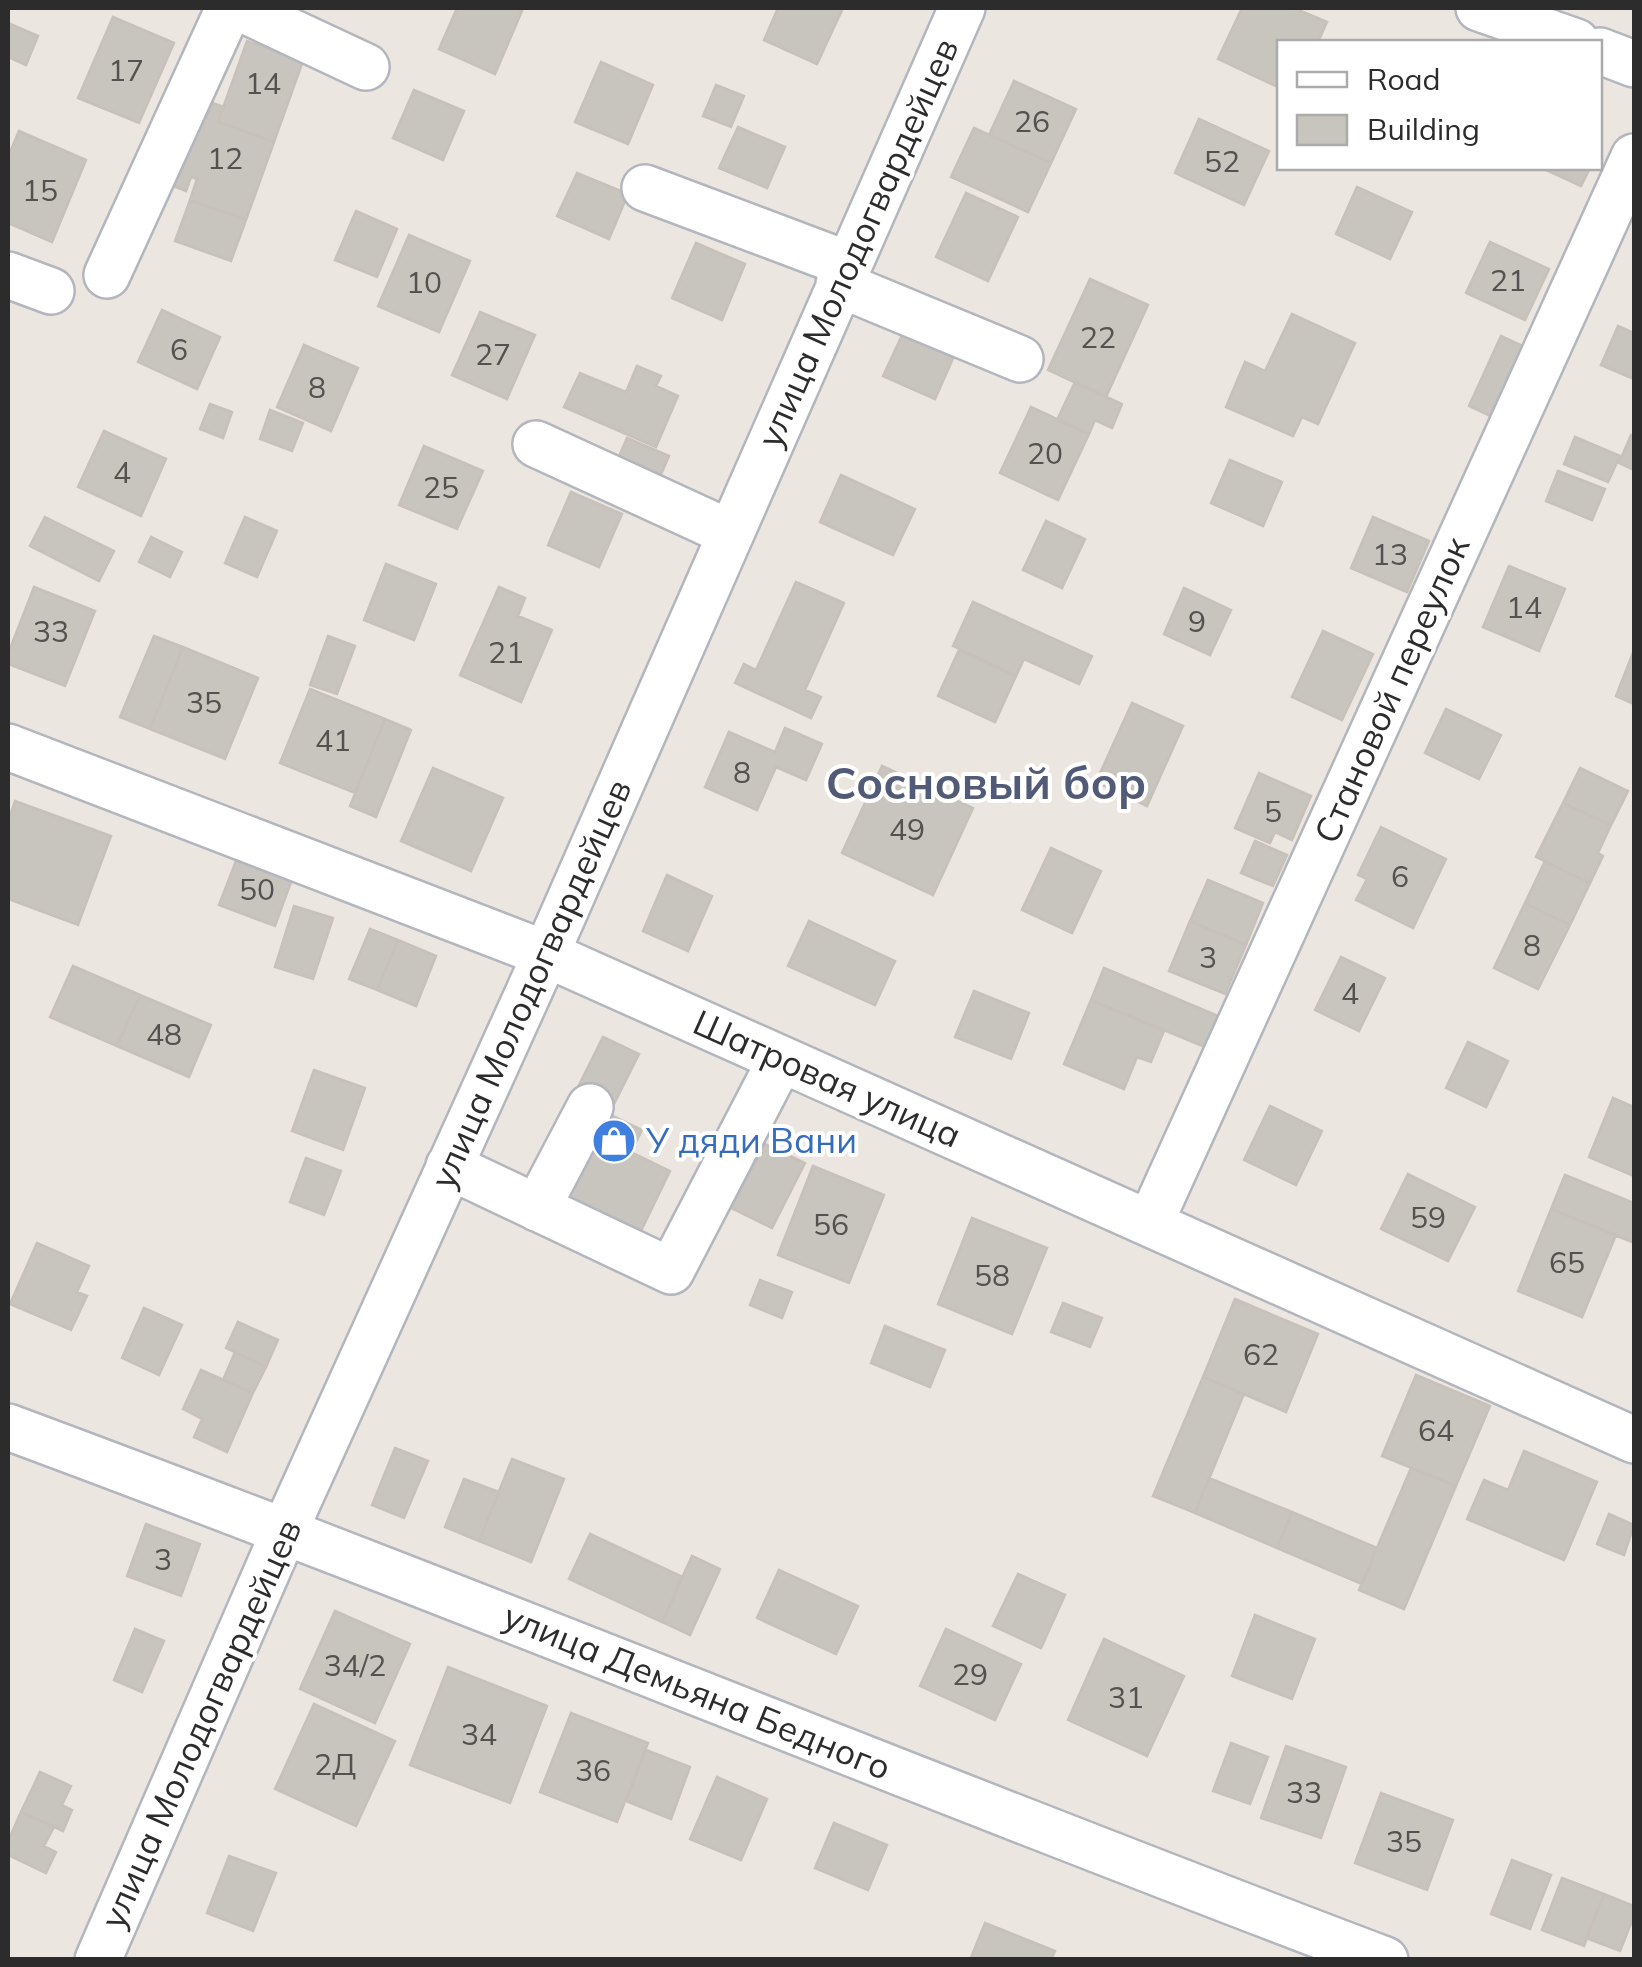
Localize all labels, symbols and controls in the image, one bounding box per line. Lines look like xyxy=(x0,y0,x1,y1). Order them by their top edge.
street label: улица Молодогвардейцев xyxy=(747,31,967,454)
legend xyxy=(1277,40,1602,170)
house number: 17 xyxy=(108,51,144,89)
text: Road xyxy=(1367,60,1441,98)
house number: 14 xyxy=(245,64,281,102)
house number: 26 xyxy=(1014,102,1050,140)
text: Building xyxy=(1367,110,1480,148)
house number: 12 xyxy=(207,139,243,177)
house number: 52 xyxy=(1204,142,1240,180)
house number: 15 xyxy=(22,171,58,209)
house number: 21 xyxy=(1490,261,1526,299)
house number: 10 xyxy=(406,263,442,301)
house number: 22 xyxy=(1080,318,1116,356)
house number: 6 xyxy=(170,330,188,368)
house number: 27 xyxy=(475,335,511,373)
house number: 8 xyxy=(308,368,326,406)
house number: 20 xyxy=(1027,434,1063,472)
house number: 4 xyxy=(113,453,131,491)
house number: 25 xyxy=(423,468,459,506)
street label: Становой переулок xyxy=(1304,529,1478,850)
house number: 13 xyxy=(1372,535,1408,573)
house number: 14 xyxy=(1506,588,1542,626)
house number: 9 xyxy=(1188,602,1206,640)
house number: 33 xyxy=(33,612,69,650)
house number: 21 xyxy=(488,633,524,671)
house number: 35 xyxy=(186,683,222,721)
house number: 41 xyxy=(315,721,351,759)
house number: 8 xyxy=(733,753,751,791)
district label: Сосновый бор xyxy=(826,754,1146,810)
street label: улица Молодогвардейцев xyxy=(420,772,640,1195)
house number: 5 xyxy=(1264,792,1282,830)
house number: 49 xyxy=(889,810,925,848)
house number: 6 xyxy=(1391,857,1409,895)
house number: 50 xyxy=(239,870,275,908)
house number: 8 xyxy=(1523,926,1541,964)
house number: 3 xyxy=(1199,938,1217,976)
house number: 4 xyxy=(1341,974,1359,1012)
street label: Шатровая улица xyxy=(687,999,968,1157)
house number: 48 xyxy=(146,1015,182,1053)
shop icon: У дяди Вани xyxy=(591,1118,637,1164)
place label: У дяди Вани xyxy=(645,1118,857,1162)
house number: 59 xyxy=(1410,1198,1446,1236)
house number: 56 xyxy=(813,1205,849,1243)
house number: 65 xyxy=(1549,1243,1585,1281)
house number: 58 xyxy=(974,1256,1010,1294)
house number: 62 xyxy=(1243,1335,1279,1373)
house number: 64 xyxy=(1418,1411,1454,1449)
street label: улица Молодогвардейцев xyxy=(90,1512,310,1935)
house number: 3 xyxy=(154,1540,172,1578)
street label: улица Демьяна Бедного xyxy=(497,1593,897,1789)
house number: 34/2 xyxy=(324,1646,386,1684)
house number: 29 xyxy=(952,1655,988,1693)
house number: 31 xyxy=(1108,1678,1144,1716)
house number: 34 xyxy=(461,1715,497,1753)
house number: 2Д xyxy=(314,1745,356,1783)
house number: 36 xyxy=(575,1751,611,1789)
house number: 33 xyxy=(1286,1773,1322,1811)
house number: 35 xyxy=(1386,1822,1422,1860)

